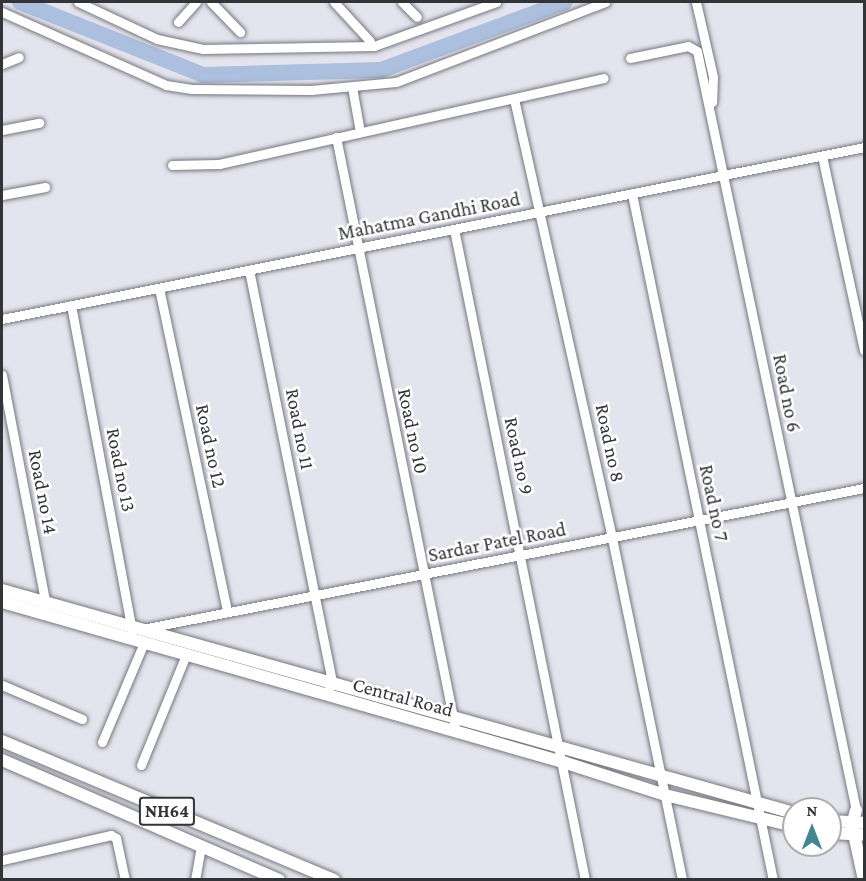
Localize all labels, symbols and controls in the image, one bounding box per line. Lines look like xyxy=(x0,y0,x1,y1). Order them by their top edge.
street label: Mahatma Gandhi Road xyxy=(336,187,522,245)
street label: Road no 6 xyxy=(768,352,806,434)
street label: Road no 11 xyxy=(280,386,320,472)
street label: Road no 10 xyxy=(392,386,434,476)
street label: Road no 12 xyxy=(190,402,232,490)
street label: Road no 8 xyxy=(590,402,630,484)
street label: Road no 9 xyxy=(499,415,539,497)
street label: Road no 13 xyxy=(101,426,141,514)
street label: Road no 14 xyxy=(23,448,63,536)
street label: Road no 7 xyxy=(694,462,734,544)
street label: Sardar Patel Road xyxy=(426,517,568,567)
street label: Central Road xyxy=(350,672,456,722)
road number: NH64 xyxy=(138,796,195,826)
north arrow xyxy=(782,797,842,857)
text: N xyxy=(807,802,817,819)

